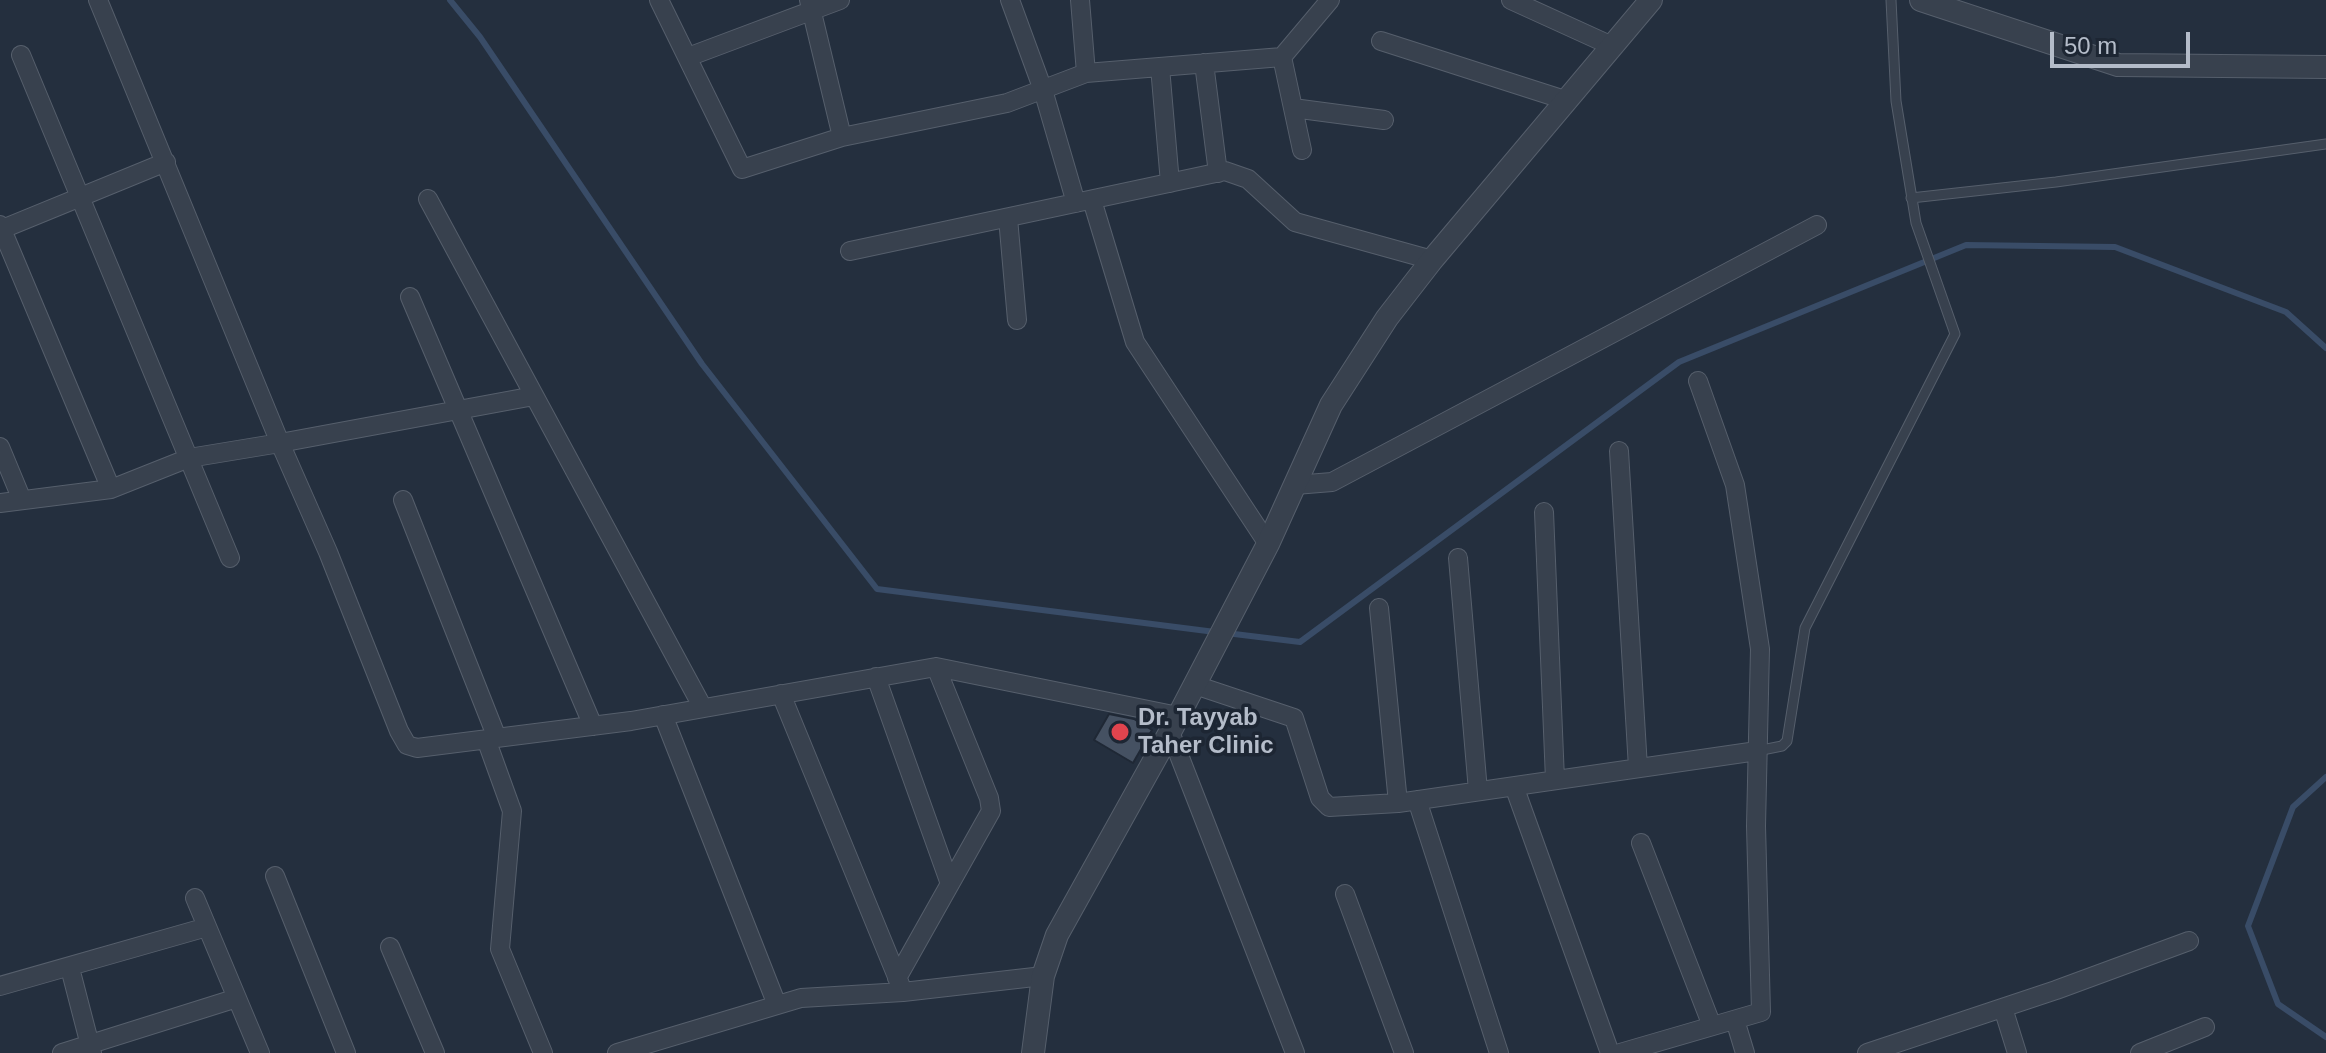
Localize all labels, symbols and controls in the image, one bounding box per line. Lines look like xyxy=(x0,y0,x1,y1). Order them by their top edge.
scale bar xyxy=(2054,16,2194,66)
text: 50 m xyxy=(2064,32,2117,59)
place label: Dr. Tayyab Taher Clinic xyxy=(1138,704,1274,760)
marker: Dr. Tayyab Taher Clinic xyxy=(1109,721,1131,743)

